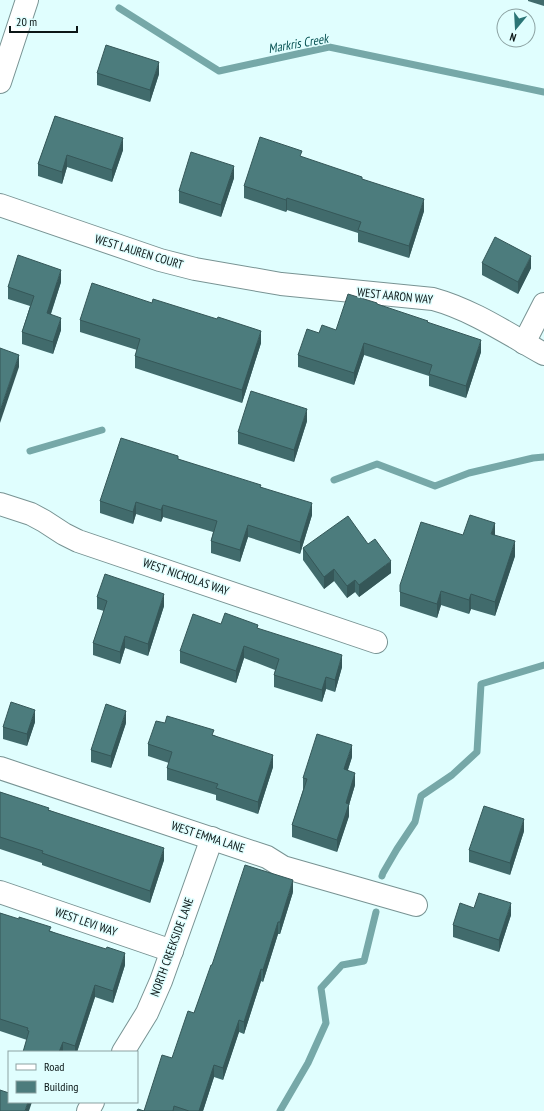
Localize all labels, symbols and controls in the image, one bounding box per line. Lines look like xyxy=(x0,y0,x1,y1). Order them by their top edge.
scale bar xyxy=(10,8,77,34)
north arrow xyxy=(496,8,536,48)
text: 20 m xyxy=(16,14,37,29)
water label: Markris Creek xyxy=(267,30,331,57)
text: N xyxy=(508,30,518,45)
street label: WEST LAUREN COURT xyxy=(93,231,186,272)
street label: WEST AARON WAY xyxy=(357,284,434,307)
street label: WEST NICHOLAS WAY xyxy=(141,555,232,598)
street label: WEST EMMA LANE xyxy=(169,818,247,855)
street label: NORTH CREEKSIDE LANE xyxy=(147,895,196,998)
street label: WEST LEVI WAY xyxy=(53,904,120,939)
legend xyxy=(8,1051,138,1103)
text: Road xyxy=(44,1059,64,1074)
text: Building xyxy=(44,1079,79,1094)

